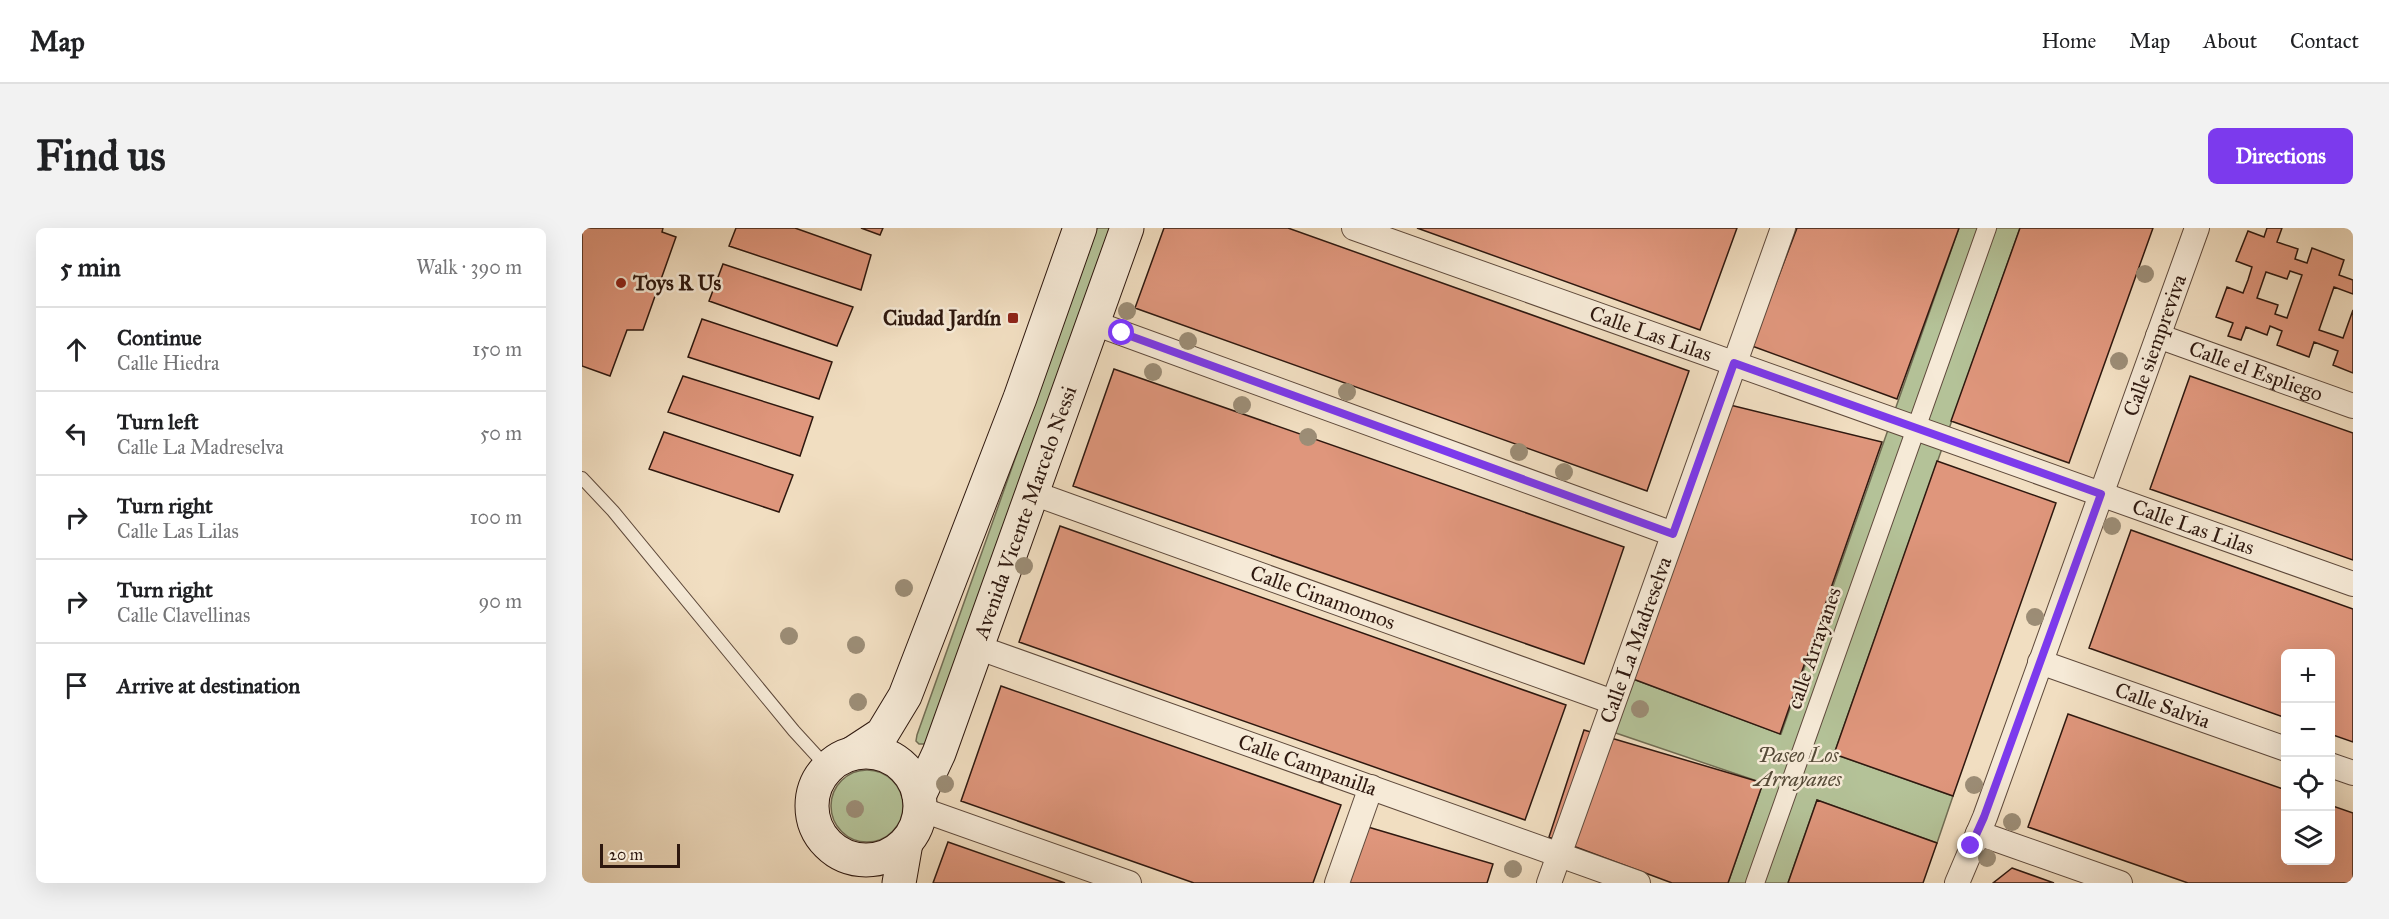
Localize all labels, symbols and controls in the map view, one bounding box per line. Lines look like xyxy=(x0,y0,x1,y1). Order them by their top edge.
text: Map xyxy=(30,24,85,59)
text: Home xyxy=(2041,28,2096,54)
text: Map xyxy=(2129,28,2170,54)
text: About xyxy=(2203,28,2257,54)
text: Contact xyxy=(2290,28,2359,54)
button: Directions xyxy=(2208,128,2353,184)
text: Find us xyxy=(36,130,166,182)
text: 5 min xyxy=(60,251,121,283)
text: Walk · 390 m xyxy=(416,255,522,279)
place label: Toys R Us xyxy=(632,270,722,296)
street label: Calle siempreviva xyxy=(2117,271,2192,420)
marker: Toys R Us xyxy=(614,276,628,290)
street label: Calle Las Lilas xyxy=(1586,300,1715,367)
place label: Ciudad Jardín xyxy=(883,305,1002,332)
marker: Ciudad Jardín xyxy=(1006,311,1020,325)
route start xyxy=(1108,319,1134,345)
text: Continue xyxy=(117,324,202,351)
icon: ahead xyxy=(60,333,93,366)
street label: Calle el Espliego xyxy=(2185,335,2327,407)
text: 150 m xyxy=(472,337,522,361)
text: Calle Hiedra xyxy=(117,351,220,375)
street label: Avenida Vicente Marcelo Nessi xyxy=(968,382,1082,643)
text: Turn left xyxy=(117,408,199,435)
icon: left xyxy=(60,417,93,450)
text: 50 m xyxy=(480,421,522,445)
text: Calle La Madreselva xyxy=(117,435,284,459)
text: Turn right xyxy=(117,492,213,519)
street label: Calle Las Lilas xyxy=(2129,493,2258,561)
icon: right xyxy=(60,501,93,534)
text: 100 m xyxy=(470,505,522,529)
text: Calle Las Lilas xyxy=(117,519,239,543)
street label: Calle La Madreselva xyxy=(1594,553,1678,727)
street label: Calle Cinamomos xyxy=(1247,559,1399,635)
text: Turn right xyxy=(117,576,213,603)
street label: calle Arrayanes xyxy=(1781,584,1847,712)
icon: right xyxy=(60,585,93,618)
text: 90 m xyxy=(479,589,522,613)
text: Calle Clavellinas xyxy=(117,603,250,627)
map controls xyxy=(2281,649,2335,865)
button: + xyxy=(2281,649,2335,703)
icon: arrive xyxy=(60,669,93,702)
text: Arrive at destination xyxy=(117,672,300,699)
street label: Calle Salvia xyxy=(2112,677,2214,734)
button: − xyxy=(2281,703,2335,757)
street label: Calle Campanilla xyxy=(1235,728,1381,802)
park label: Paseo Los Arrayanes xyxy=(1752,742,1843,792)
button: locate xyxy=(2281,757,2335,811)
button: layers xyxy=(2281,811,2335,865)
route end xyxy=(1957,832,1983,858)
scale bar xyxy=(600,841,680,868)
text: 20 m xyxy=(609,845,643,864)

